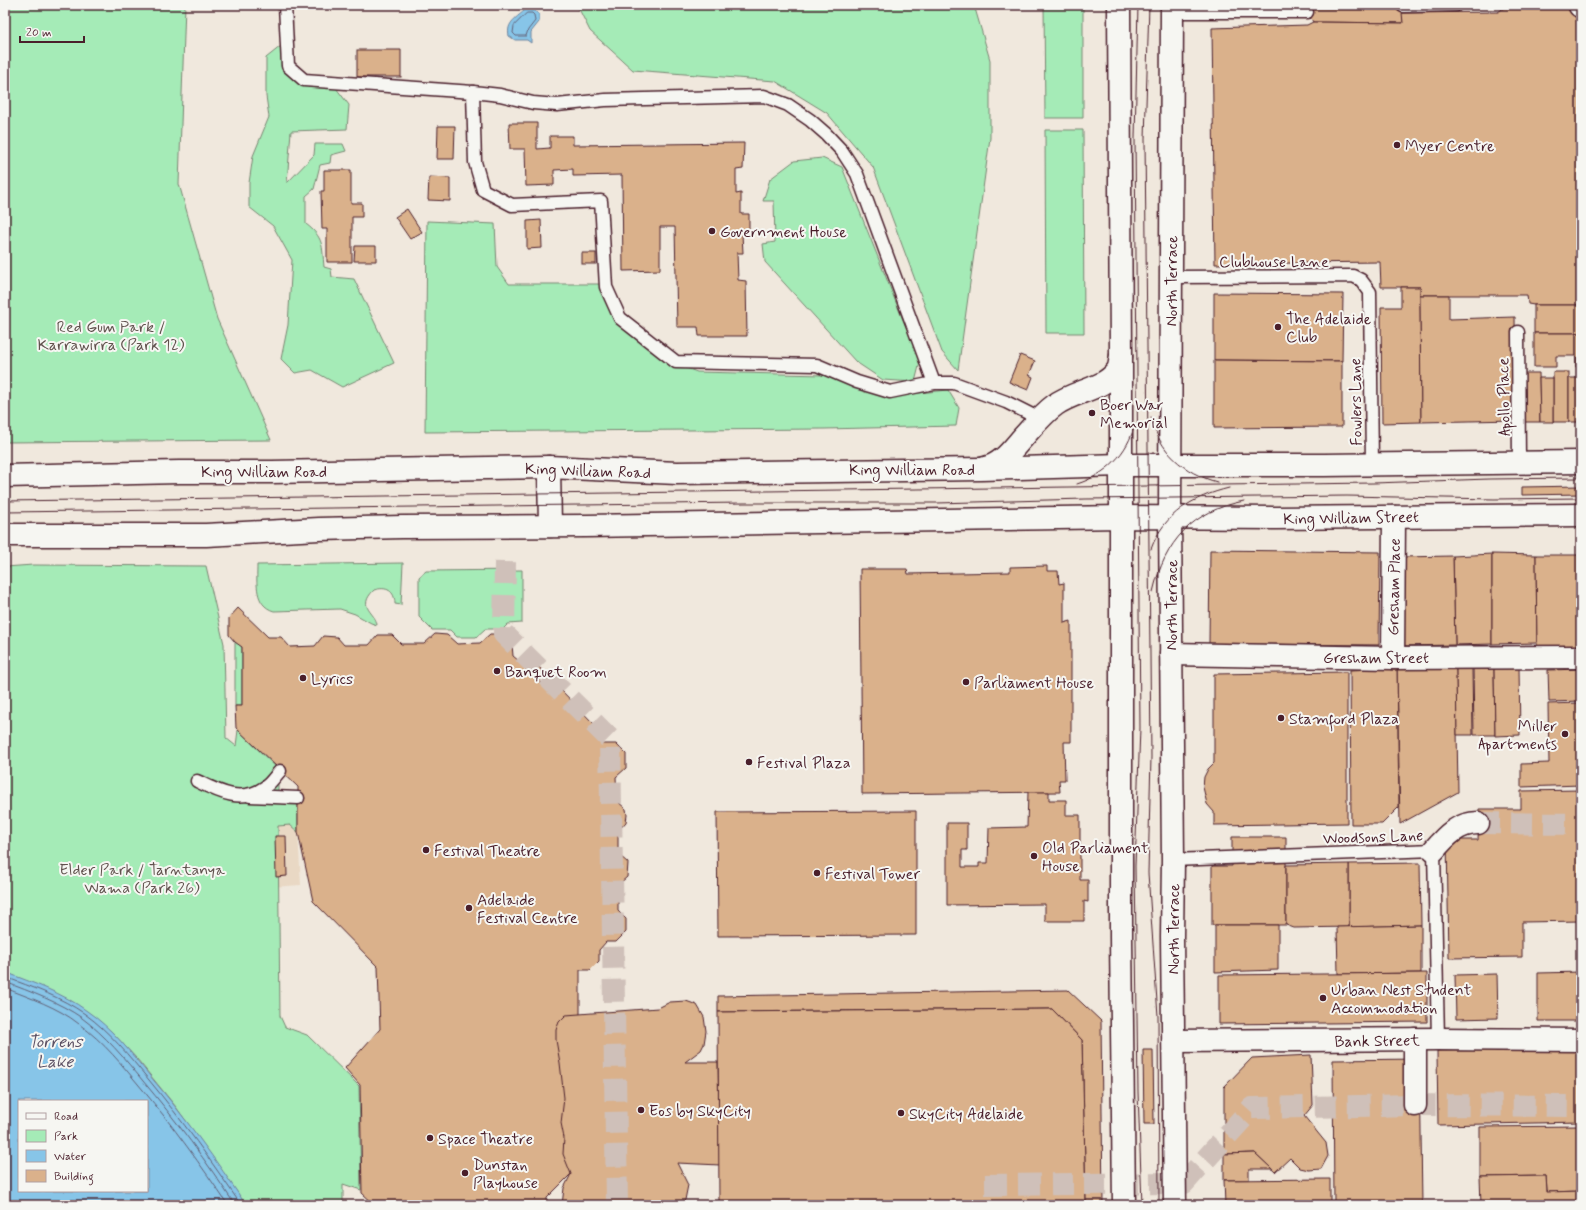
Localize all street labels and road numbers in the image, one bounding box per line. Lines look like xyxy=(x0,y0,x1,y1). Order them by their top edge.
street label: North Terrace xyxy=(1162,235,1183,327)
street label: Clubhouse Lane xyxy=(1219,252,1329,273)
street label: Apollo Place xyxy=(1493,357,1517,436)
street label: Fowlers Lane xyxy=(1345,358,1368,446)
street label: King William Road xyxy=(525,459,651,485)
street label: King William Road xyxy=(849,460,975,482)
street label: King William Road xyxy=(201,462,327,484)
street label: King William Street xyxy=(1283,507,1419,531)
street label: Gresham Place xyxy=(1383,538,1406,636)
street label: North Terrace xyxy=(1162,559,1183,651)
street label: Gresham Street xyxy=(1323,648,1429,669)
street label: Woodsons Lane xyxy=(1322,825,1424,850)
street label: North Terrace xyxy=(1164,883,1185,975)
street label: Bank Street xyxy=(1334,1030,1421,1053)

